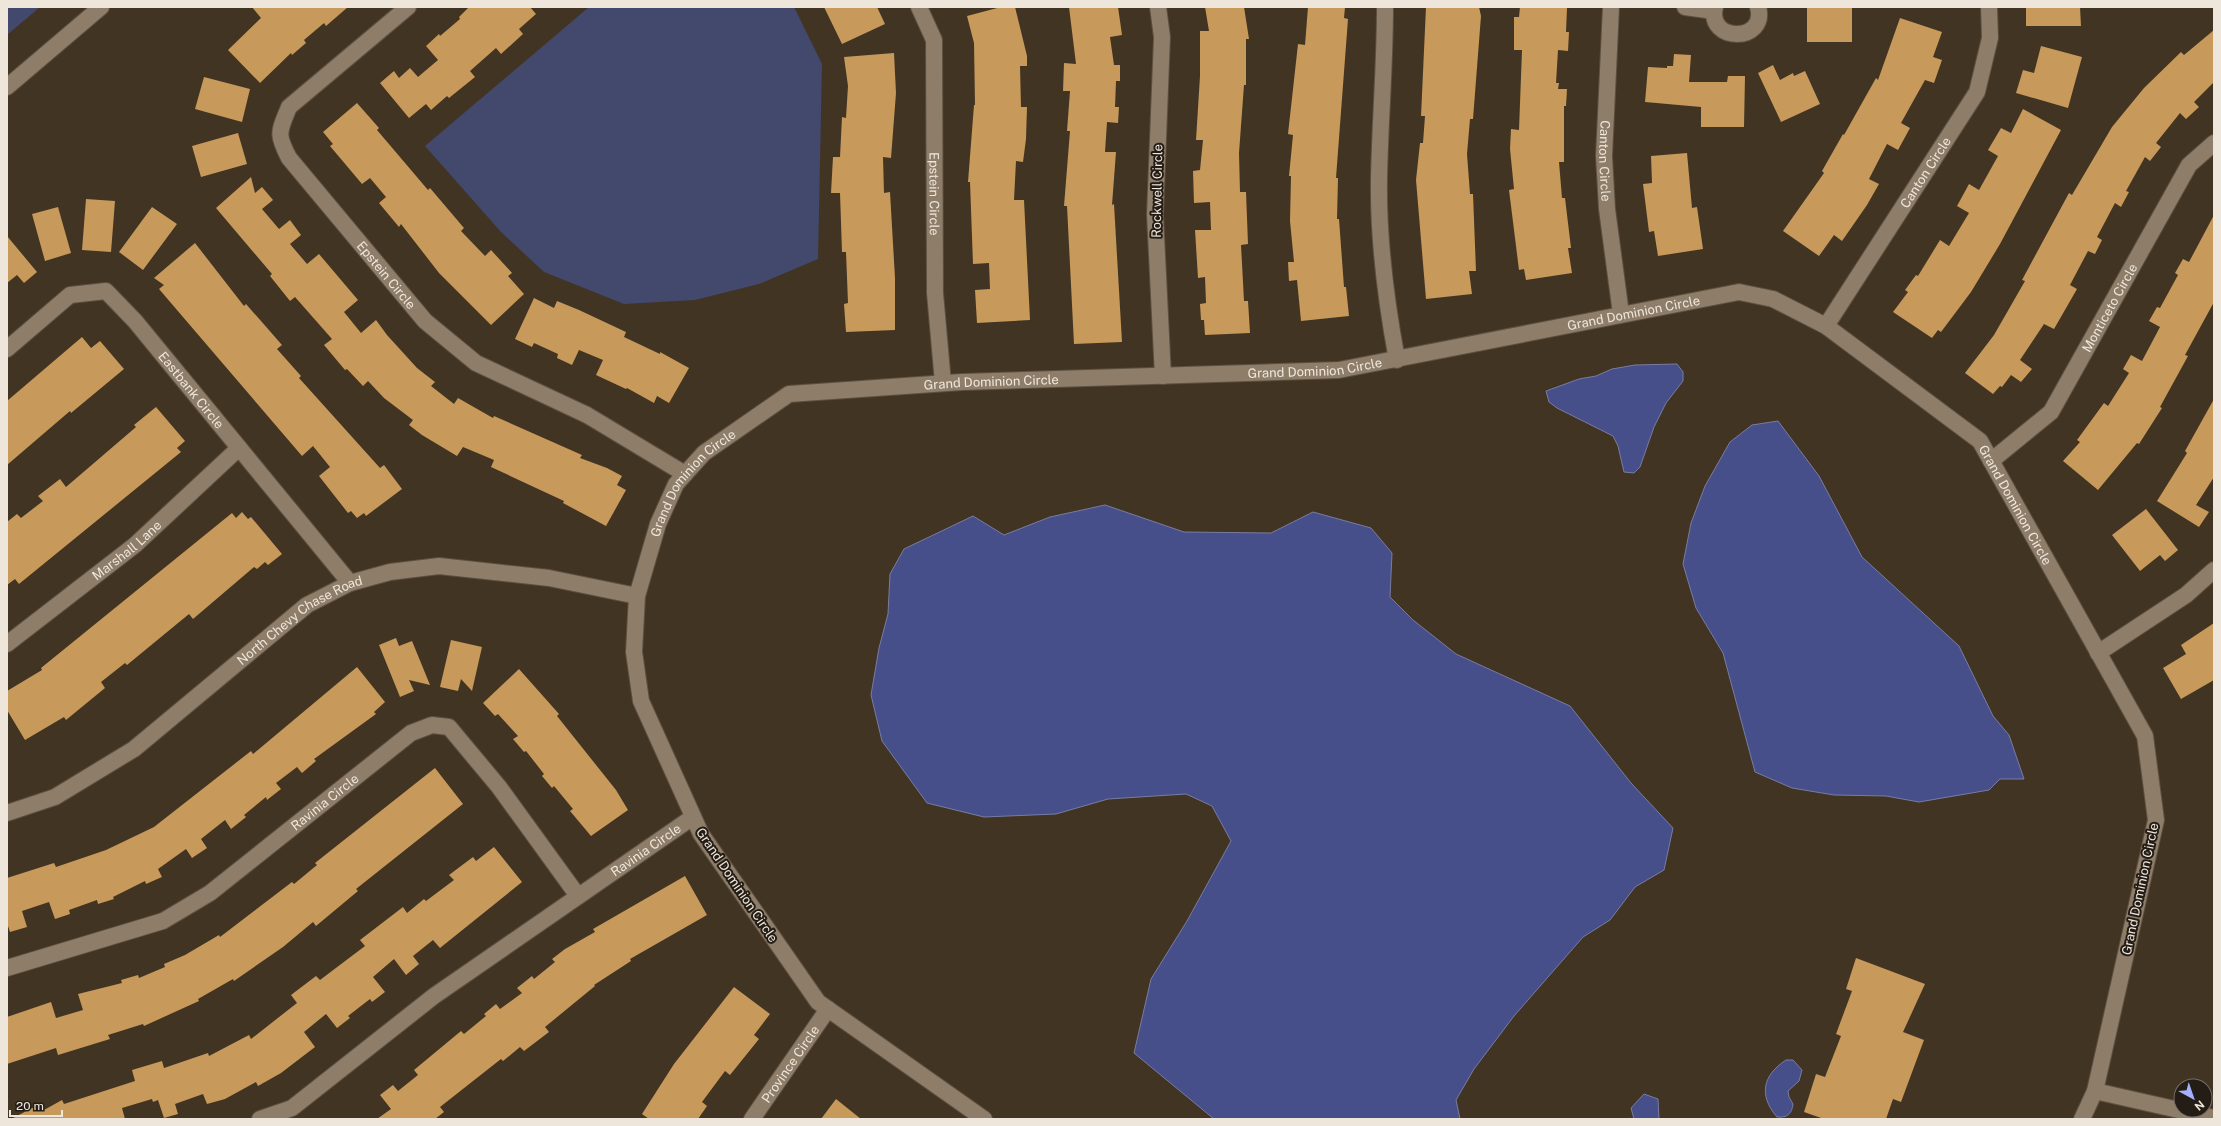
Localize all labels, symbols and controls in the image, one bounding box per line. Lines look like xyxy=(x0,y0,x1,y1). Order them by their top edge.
street label: Canton Circle xyxy=(1596,120,1614,202)
street label: Canton Circle xyxy=(1897,134,1954,211)
street label: Rockwell Circle xyxy=(1149,144,1165,238)
street label: Epstein Circle xyxy=(927,152,942,236)
street label: Epstein Circle xyxy=(354,238,419,312)
street label: Monticeto Circle xyxy=(2079,261,2140,355)
street label: Grand Dominion Circle xyxy=(1566,292,1701,333)
street label: Eastbank Circle xyxy=(156,348,227,431)
street label: Grand Dominion Circle xyxy=(1247,354,1383,380)
street label: Grand Dominion Circle xyxy=(923,371,1059,392)
street label: Grand Dominion Circle xyxy=(647,426,738,538)
street label: Grand Dominion Circle xyxy=(1976,442,2055,567)
street label: Marshall Lane xyxy=(89,517,164,583)
street label: North Chevy Chase Road xyxy=(234,572,364,668)
street label: Ravinia Circle xyxy=(288,770,361,833)
street label: Ravinia Circle xyxy=(608,820,684,879)
street label: Grand Dominion Circle xyxy=(2119,822,2161,956)
street label: Grand Dominion Circle xyxy=(693,825,781,945)
street label: Province Circle xyxy=(758,1022,822,1105)
north arrow xyxy=(2173,1078,2213,1118)
scale bar xyxy=(10,1092,62,1118)
text: N xyxy=(2192,1098,2207,1113)
text: 20 m xyxy=(16,1099,44,1113)

